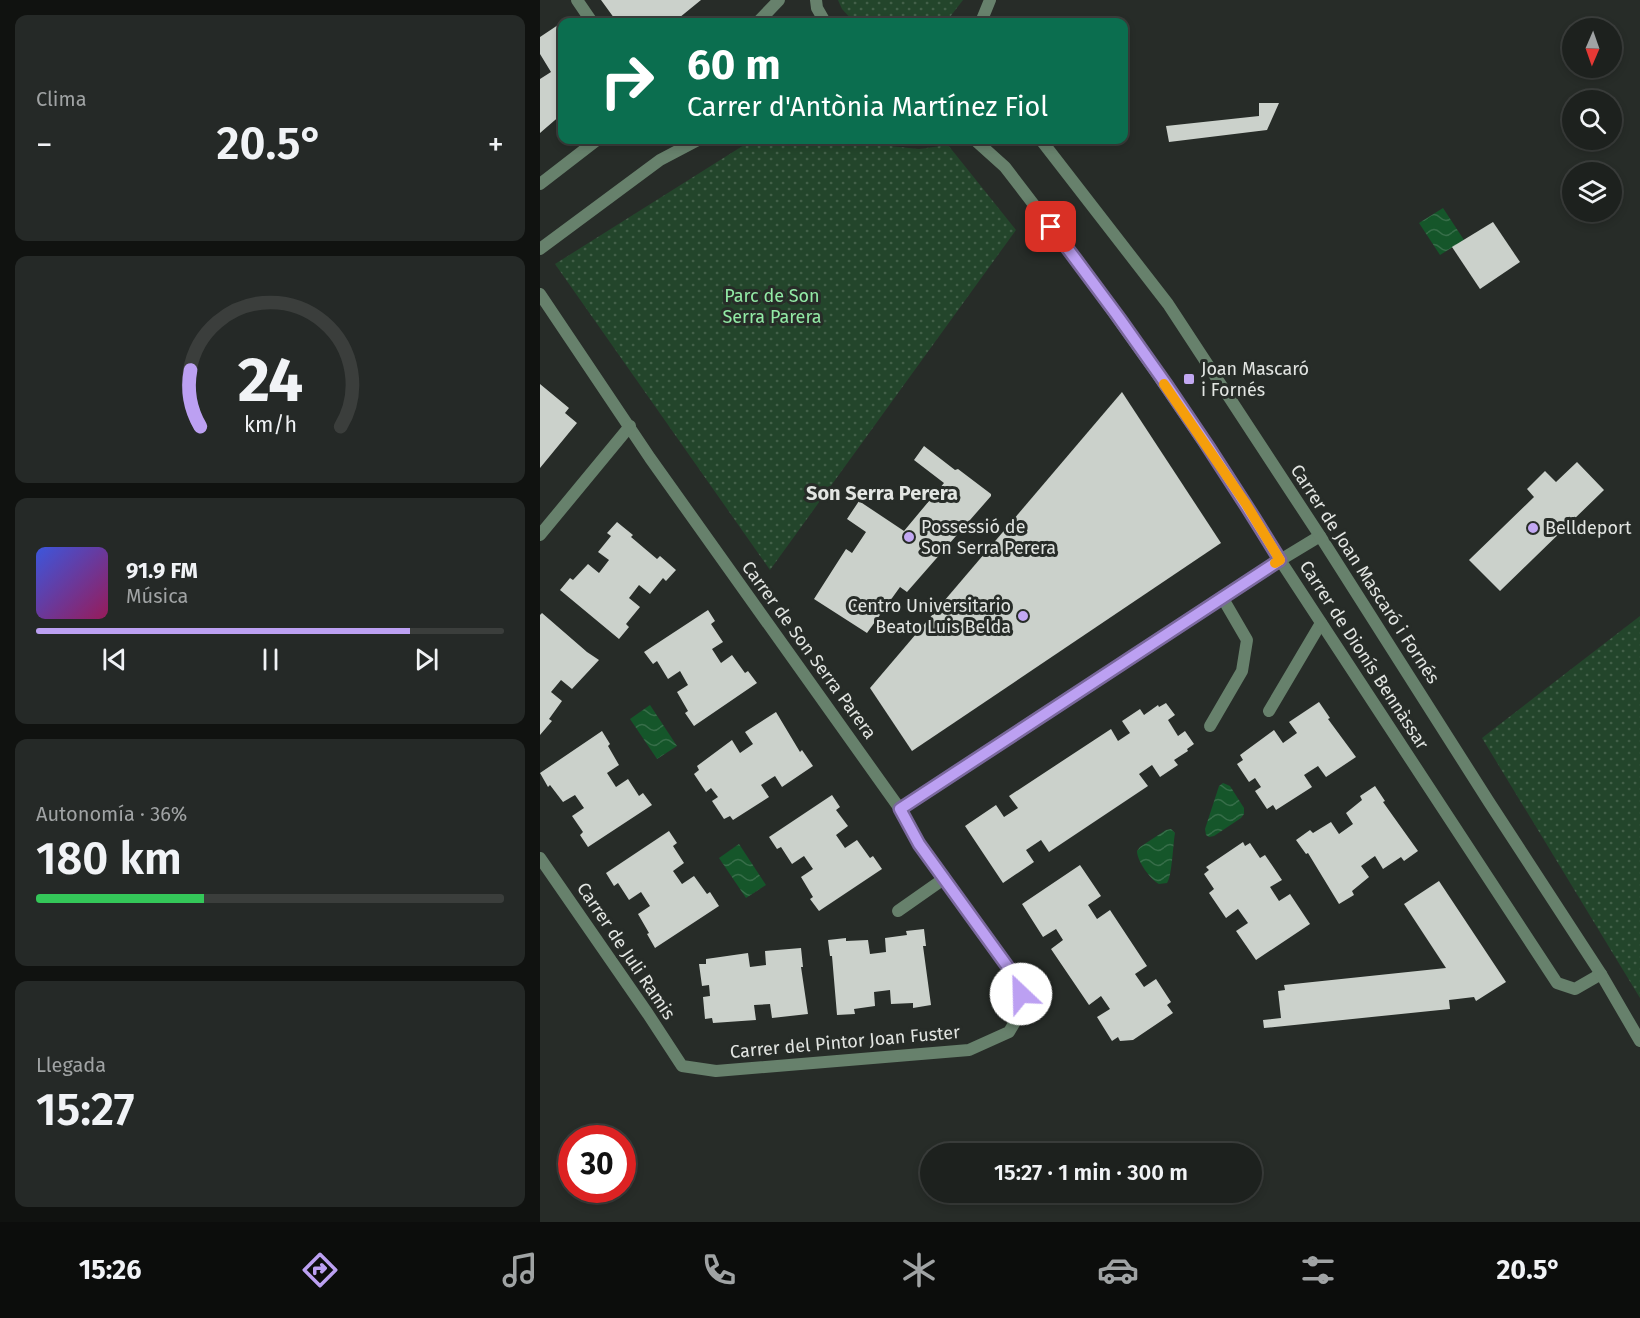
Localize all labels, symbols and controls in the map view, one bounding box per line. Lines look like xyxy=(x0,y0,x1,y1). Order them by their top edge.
north arrow xyxy=(1562,18,1622,78)
map controls xyxy=(1562,18,1622,222)
text: 60 m xyxy=(687,40,781,90)
icon: right xyxy=(588,42,666,120)
text: Clima xyxy=(36,87,87,111)
button: search xyxy=(1562,90,1622,150)
text: Carrer d'Antònia Martínez Fiol xyxy=(687,91,1048,123)
text: 20.5° xyxy=(216,117,324,171)
text: − xyxy=(36,125,53,165)
text: + xyxy=(488,125,504,165)
button: layers xyxy=(1562,162,1622,222)
pin xyxy=(1025,201,1076,252)
icon: arrive xyxy=(1034,210,1067,243)
park label: Parc de Son Serra Parera xyxy=(722,285,822,328)
text: 24 xyxy=(237,343,303,418)
place label: Joan Mascaró i Fornés xyxy=(1201,358,1309,401)
marker: Joan Mascaró i Fornés xyxy=(1182,372,1196,386)
text: km/h xyxy=(243,412,297,438)
street label: Carrer de Joan Mascaró i Fornés xyxy=(1286,460,1444,688)
district label: Son Serra Perera xyxy=(806,481,958,505)
place label: Possessió de Son Serra Perera xyxy=(921,516,1056,559)
place label: Belldeport xyxy=(1545,517,1632,539)
marker: Belldeport xyxy=(1526,521,1540,535)
marker: Possessió de Son Serra Perera xyxy=(902,530,916,544)
text: 91.9 FM xyxy=(126,557,198,584)
street label: Carrer de Son Serra Parera xyxy=(737,557,881,743)
street label: Carrer de Dionís Bennàssar xyxy=(1295,557,1433,754)
text: Música xyxy=(126,584,188,608)
place label: Centro Universitario Beato Luis Belda xyxy=(848,595,1011,638)
marker: Centro Universitario Beato Luis Belda xyxy=(1016,609,1030,623)
icon: previous xyxy=(98,643,131,676)
icon: pause xyxy=(254,643,287,676)
icon: next xyxy=(410,643,443,676)
text: Autonomía · 36% xyxy=(36,802,187,826)
text: 180 km xyxy=(36,832,182,886)
street label: Carrer de Juli Ramis xyxy=(572,878,680,1024)
position arrow xyxy=(989,962,1053,1026)
street label: Carrer del Pintor Joan Fuster xyxy=(729,1021,961,1063)
text: Llegada xyxy=(36,1053,106,1077)
text: 15:27 xyxy=(36,1083,134,1137)
speed limit sign: 30 xyxy=(558,1125,636,1203)
text: 15:27 · 1 min · 300 m xyxy=(994,1159,1188,1186)
icon: directions xyxy=(299,1249,341,1291)
icon: music xyxy=(499,1249,541,1291)
icon: phone xyxy=(698,1249,740,1291)
icon: climate xyxy=(898,1249,940,1291)
icon: car xyxy=(1097,1249,1139,1291)
icon: filters xyxy=(1297,1249,1339,1291)
text: 15:26 xyxy=(79,1254,141,1286)
text: 20.5° xyxy=(1496,1254,1561,1286)

